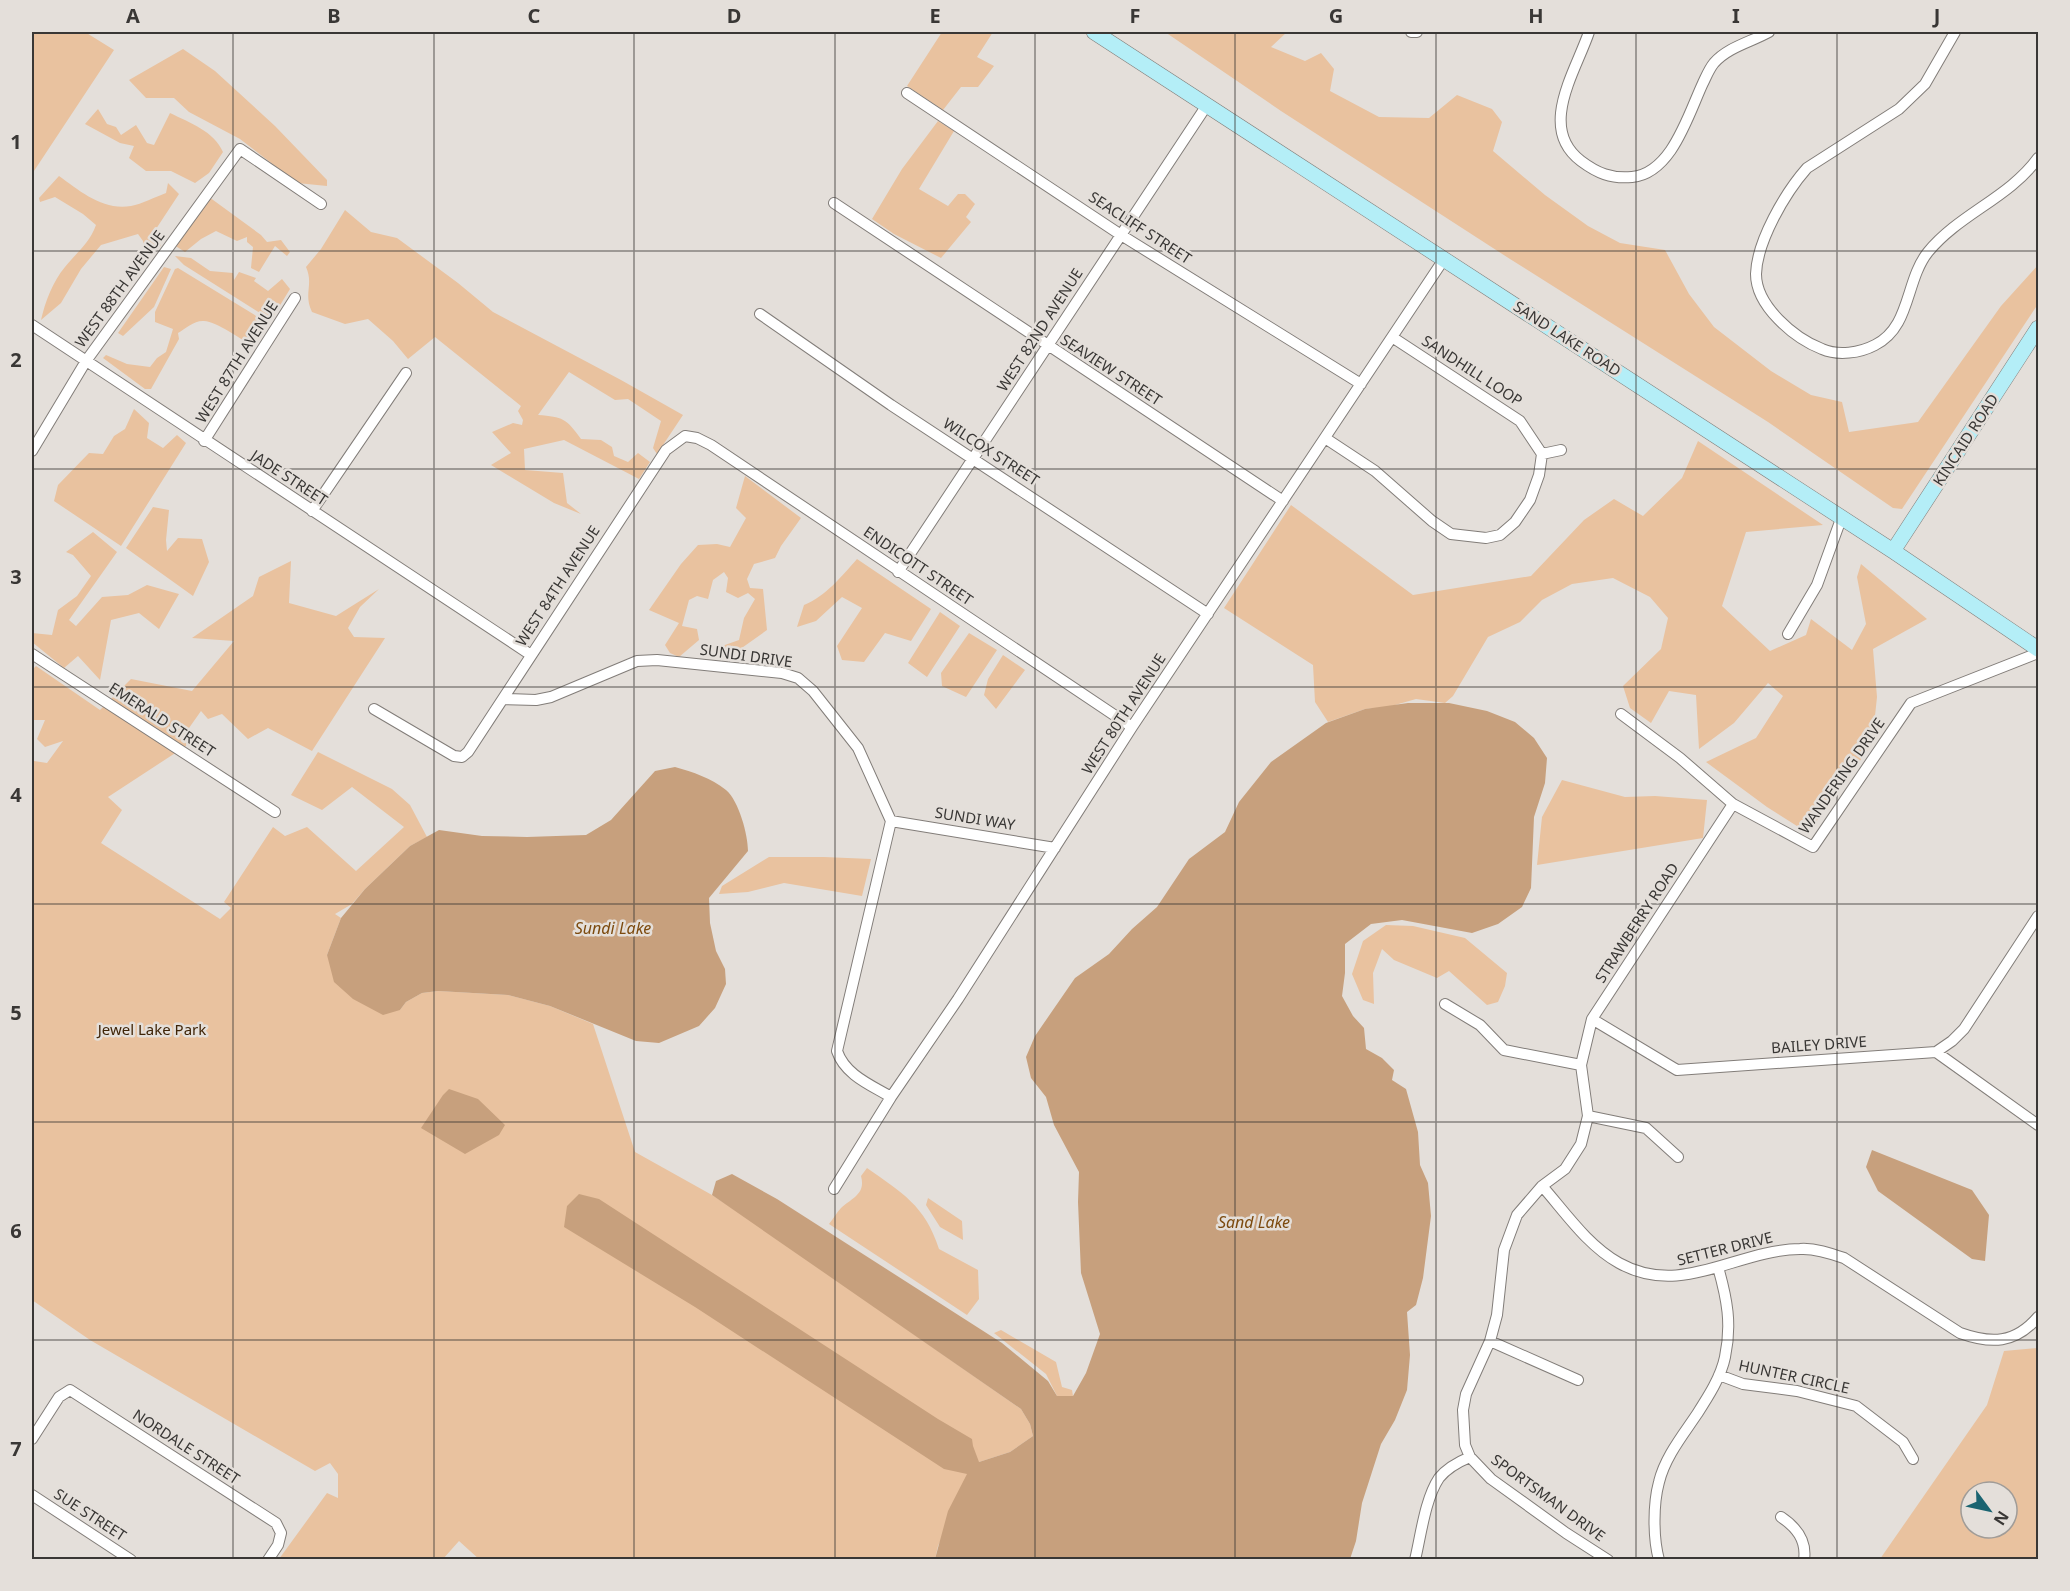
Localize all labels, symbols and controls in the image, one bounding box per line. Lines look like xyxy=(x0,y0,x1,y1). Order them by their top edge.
text: A xyxy=(126,2,140,29)
text: B xyxy=(327,2,341,29)
text: C xyxy=(528,2,541,29)
text: D xyxy=(727,2,741,29)
text: E xyxy=(929,2,941,29)
text: F xyxy=(1130,2,1140,29)
text: G xyxy=(1329,2,1343,29)
text: H xyxy=(1528,2,1544,29)
text: I xyxy=(1732,2,1740,29)
text: J xyxy=(1932,2,1940,29)
text: 1 xyxy=(10,128,22,155)
street label: SEACLIFF STREET xyxy=(1085,186,1196,268)
street label: WEST 88TH AVENUE xyxy=(70,226,169,351)
street label: WEST 82ND AVENUE xyxy=(992,264,1087,395)
street label: SAND LAKE ROAD xyxy=(1510,296,1625,380)
street label: WEST 87TH AVENUE xyxy=(190,297,282,426)
street label: SEAVIEW STREET xyxy=(1057,329,1167,410)
street label: SANDHILL LOOP xyxy=(1418,330,1527,410)
text: 2 xyxy=(10,346,22,373)
street label: KINCAID ROAD xyxy=(1928,390,2002,489)
street label: WILCOX STREET xyxy=(940,413,1044,490)
street label: JADE STREET xyxy=(246,444,332,510)
street label: WEST 84TH AVENUE xyxy=(511,521,604,650)
street label: ENDICOTT STREET xyxy=(860,521,978,610)
text: 3 xyxy=(10,563,22,590)
street label: SUNDI DRIVE xyxy=(699,639,794,671)
street label: WEST 80TH AVENUE xyxy=(1077,649,1170,778)
street label: EMERALD STREET xyxy=(106,677,220,761)
street label: WANDERING DRIVE xyxy=(1794,714,1889,837)
text: 4 xyxy=(10,781,22,808)
street label: SUNDI WAY xyxy=(934,802,1017,834)
street label: STRAWBERRY ROAD xyxy=(1590,859,1682,986)
water label: Sundi Lake xyxy=(575,917,651,939)
text: 5 xyxy=(10,999,22,1026)
park label: Jewel Lake Park xyxy=(96,1019,206,1039)
street label: BAILEY DRIVE xyxy=(1770,1031,1867,1057)
water label: Sand Lake xyxy=(1218,1211,1290,1233)
text: 6 xyxy=(10,1217,22,1244)
street label: SETTER DRIVE xyxy=(1675,1226,1775,1270)
street label: HUNTER CIRCLE xyxy=(1737,1354,1852,1398)
street label: NORDALE STREET xyxy=(129,1404,244,1489)
text: 7 xyxy=(10,1435,22,1462)
street label: SPORTSMAN DRIVE xyxy=(1488,1449,1610,1545)
north arrow xyxy=(1959,1480,2019,1540)
street label: SUE STREET xyxy=(51,1483,131,1545)
text: N xyxy=(1989,1507,2014,1530)

